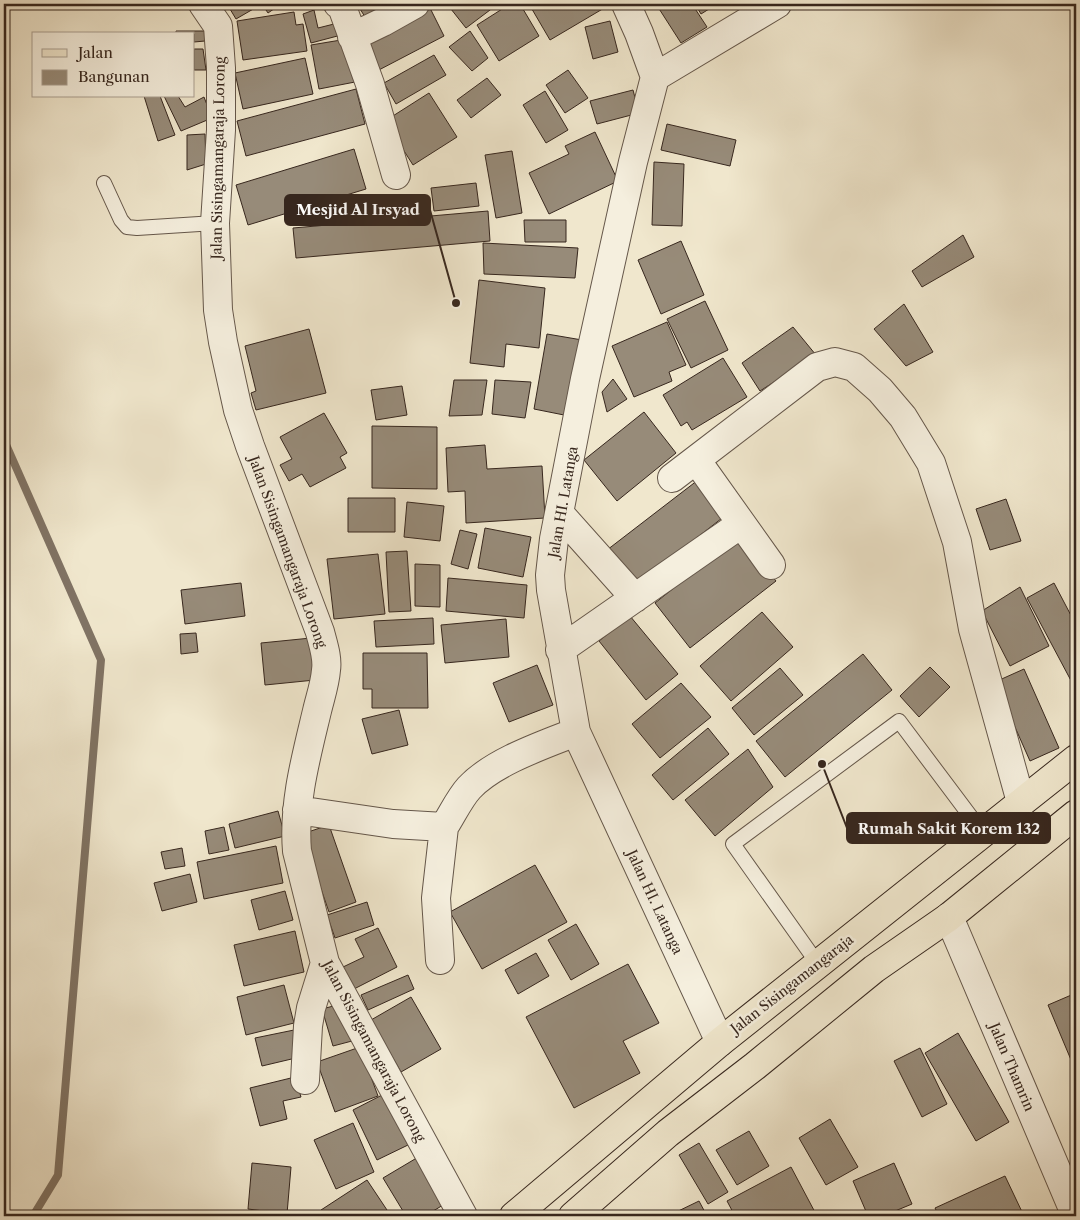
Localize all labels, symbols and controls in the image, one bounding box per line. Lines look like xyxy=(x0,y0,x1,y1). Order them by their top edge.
legend xyxy=(32,32,195,98)
text: Jalan xyxy=(76,43,113,62)
street label: Jalan Sisingamangaraja Lorong xyxy=(207,56,229,262)
text: Bangunan xyxy=(78,67,150,86)
callout: Mesjid Al Irsyad xyxy=(285,195,430,225)
text: Mesjid Al Irsyad xyxy=(296,200,420,219)
street label: Jalan HI. Latanga xyxy=(544,444,582,561)
street label: Jalan Sisingamangaraja Lorong xyxy=(244,452,331,651)
callout: Rumah Sakit Korem 132 xyxy=(847,813,1050,843)
text: Rumah Sakit Korem 132 xyxy=(858,819,1040,838)
street label: Jalan HI. Latanga xyxy=(622,845,687,958)
street label: Jalan Sisingamangaraja xyxy=(725,930,858,1039)
street label: Jalan Sisingamangaraja Lorong xyxy=(317,955,430,1145)
street label: Jalan Thamrin xyxy=(984,1018,1039,1114)

